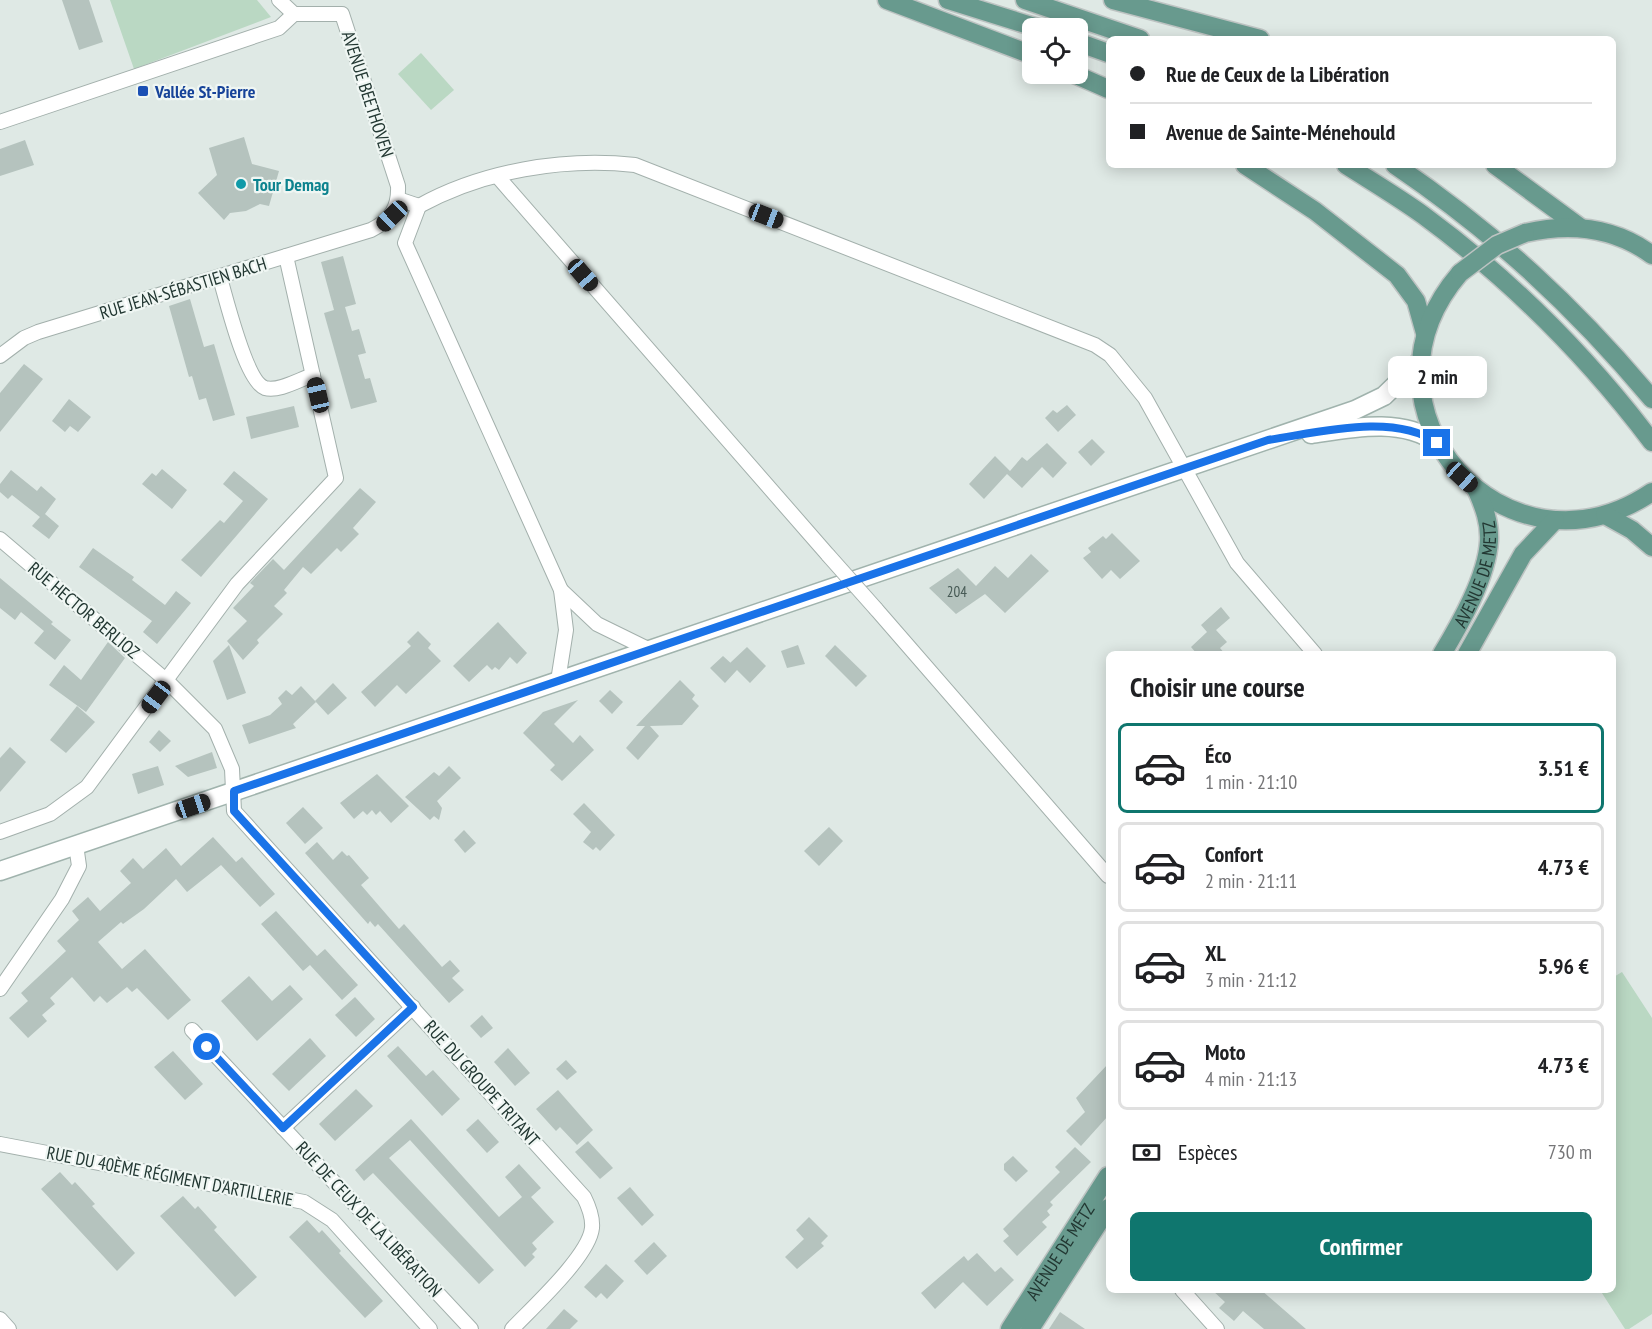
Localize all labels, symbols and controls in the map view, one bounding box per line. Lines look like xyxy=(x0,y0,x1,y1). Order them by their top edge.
map controls xyxy=(1022,18,1088,84)
button: locate xyxy=(1022,18,1088,84)
street label: AVENUE BEETHOVEN xyxy=(337,28,399,160)
text: Rue de Ceux de la Libération xyxy=(1166,60,1389,88)
place label: Vallée St-Pierre xyxy=(154,80,256,103)
marker: Vallée St-Pierre xyxy=(136,84,150,98)
text: Avenue de Sainte-Ménehould xyxy=(1166,118,1395,146)
place label: Tour Demag xyxy=(253,173,329,196)
marker: Tour Demag xyxy=(234,177,248,191)
car xyxy=(373,197,411,235)
car xyxy=(746,201,786,231)
street label: RUE JEAN-SÉBASTIEN BACH xyxy=(97,252,269,324)
car xyxy=(564,256,602,294)
callout: 2 min xyxy=(1388,356,1486,398)
text: 2 min xyxy=(1417,364,1458,390)
car xyxy=(305,375,331,415)
route end xyxy=(1423,429,1450,456)
car xyxy=(1443,458,1481,496)
street label: AVENUE DE METZ xyxy=(1448,519,1501,631)
street label: RUE HECTOR BERLIOZ xyxy=(24,557,144,663)
house number: 204 xyxy=(947,582,967,601)
text: Choisir une course xyxy=(1130,670,1305,704)
car xyxy=(138,677,174,717)
icon: car xyxy=(1133,741,1187,795)
text: Éco xyxy=(1205,741,1232,769)
text: 3.51 € xyxy=(1538,754,1589,782)
text: 1 min · 21:10 xyxy=(1205,769,1297,795)
car xyxy=(173,792,213,820)
icon: car xyxy=(1133,840,1187,894)
text: Confort xyxy=(1205,840,1263,868)
text: 4.73 € xyxy=(1538,853,1589,881)
text: 2 min · 21:11 xyxy=(1205,868,1297,894)
icon: car xyxy=(1133,939,1187,993)
text: XL xyxy=(1205,939,1226,967)
text: 5.96 € xyxy=(1538,952,1589,980)
text: 3 min · 21:12 xyxy=(1205,967,1297,993)
street label: RUE DU GROUPE TRITANT xyxy=(419,1015,545,1151)
route start xyxy=(193,1033,220,1060)
icon: car xyxy=(1133,1038,1187,1092)
text: Moto xyxy=(1205,1038,1246,1066)
text: 4.73 € xyxy=(1538,1051,1589,1079)
text: 4 min · 21:13 xyxy=(1205,1066,1297,1092)
icon: cash xyxy=(1130,1136,1163,1169)
street label: RUE DE CEUX DE LA LIBÉRATION xyxy=(291,1137,447,1301)
text: Espèces xyxy=(1178,1138,1237,1166)
text: 730 m xyxy=(1548,1139,1592,1165)
street label: RUE DU 40ÈME RÉGIMENT D'ARTILLERIE xyxy=(45,1141,295,1211)
street label: AVENUE DE METZ xyxy=(1020,1199,1099,1304)
button: Confirmer xyxy=(1130,1212,1592,1281)

